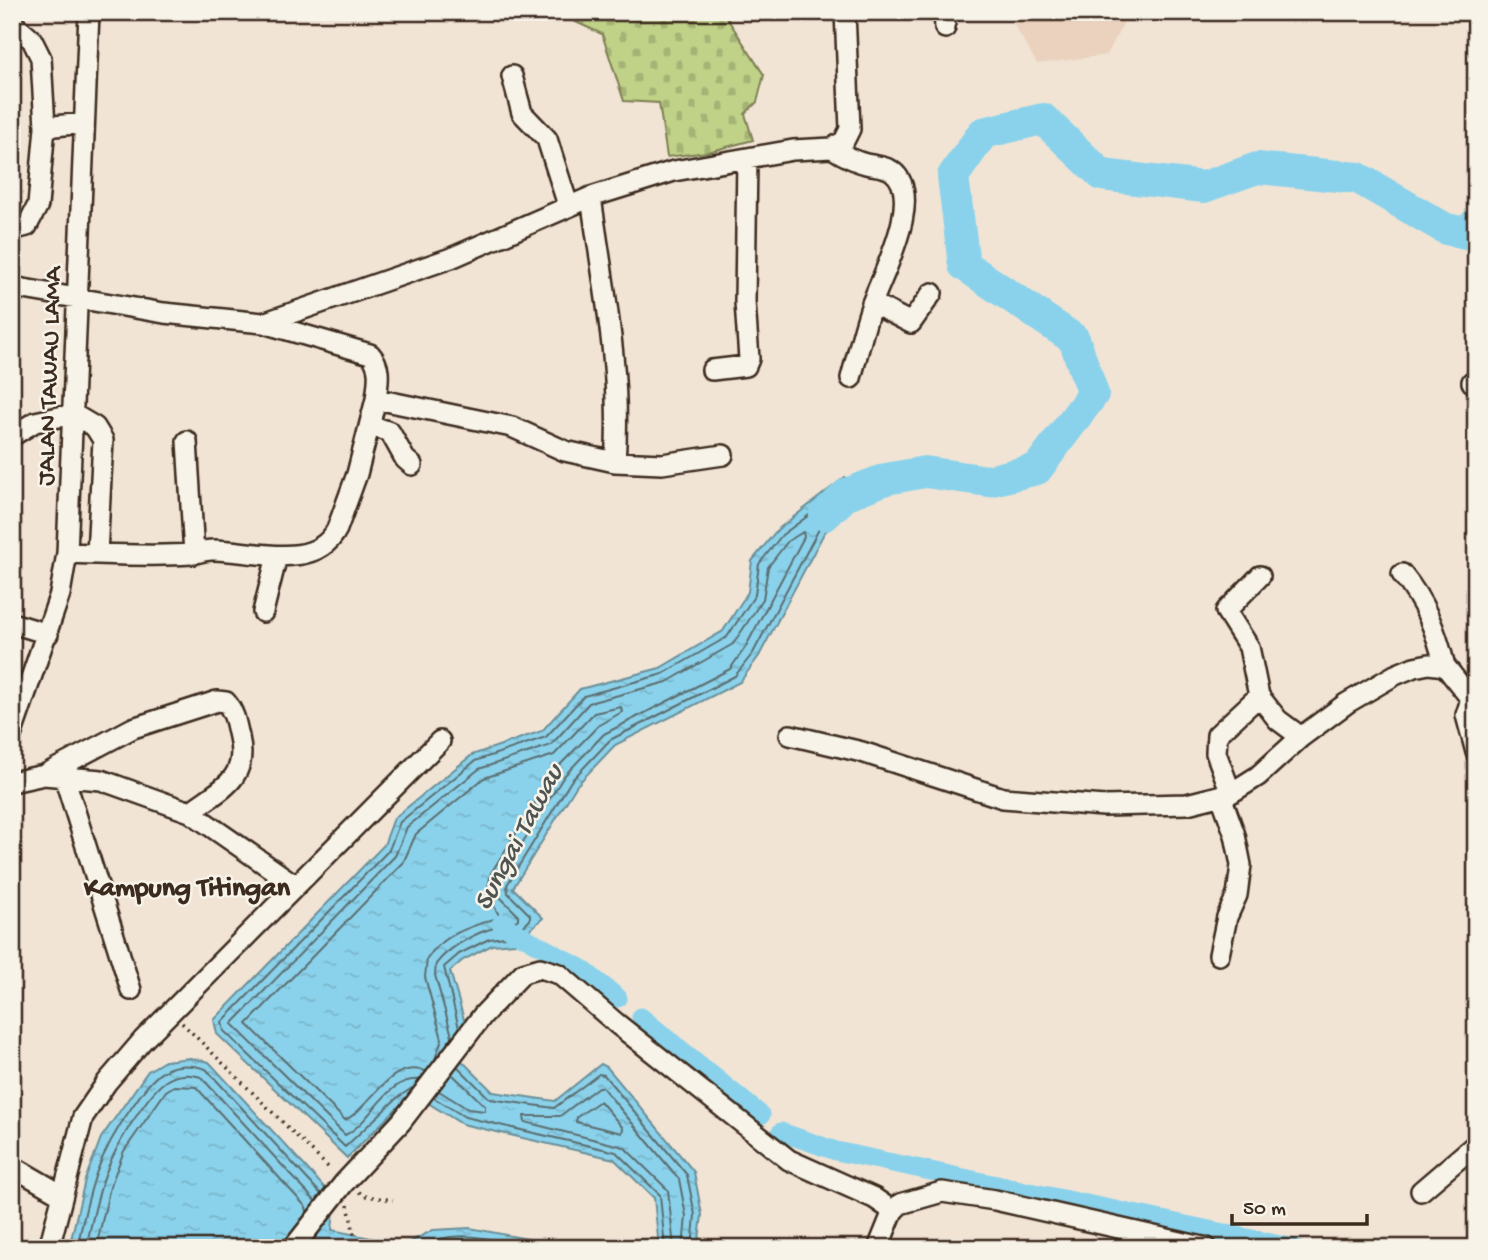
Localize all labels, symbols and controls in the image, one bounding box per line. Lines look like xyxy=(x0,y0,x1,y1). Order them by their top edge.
street label: JALAN TAWAU LAMA xyxy=(32,264,71,486)
water label: Sungai Tawau xyxy=(468,757,574,917)
district label: Kampung Titingan xyxy=(83,873,291,906)
scale bar xyxy=(1232,1183,1367,1227)
text: 50 m xyxy=(1243,1198,1286,1223)

